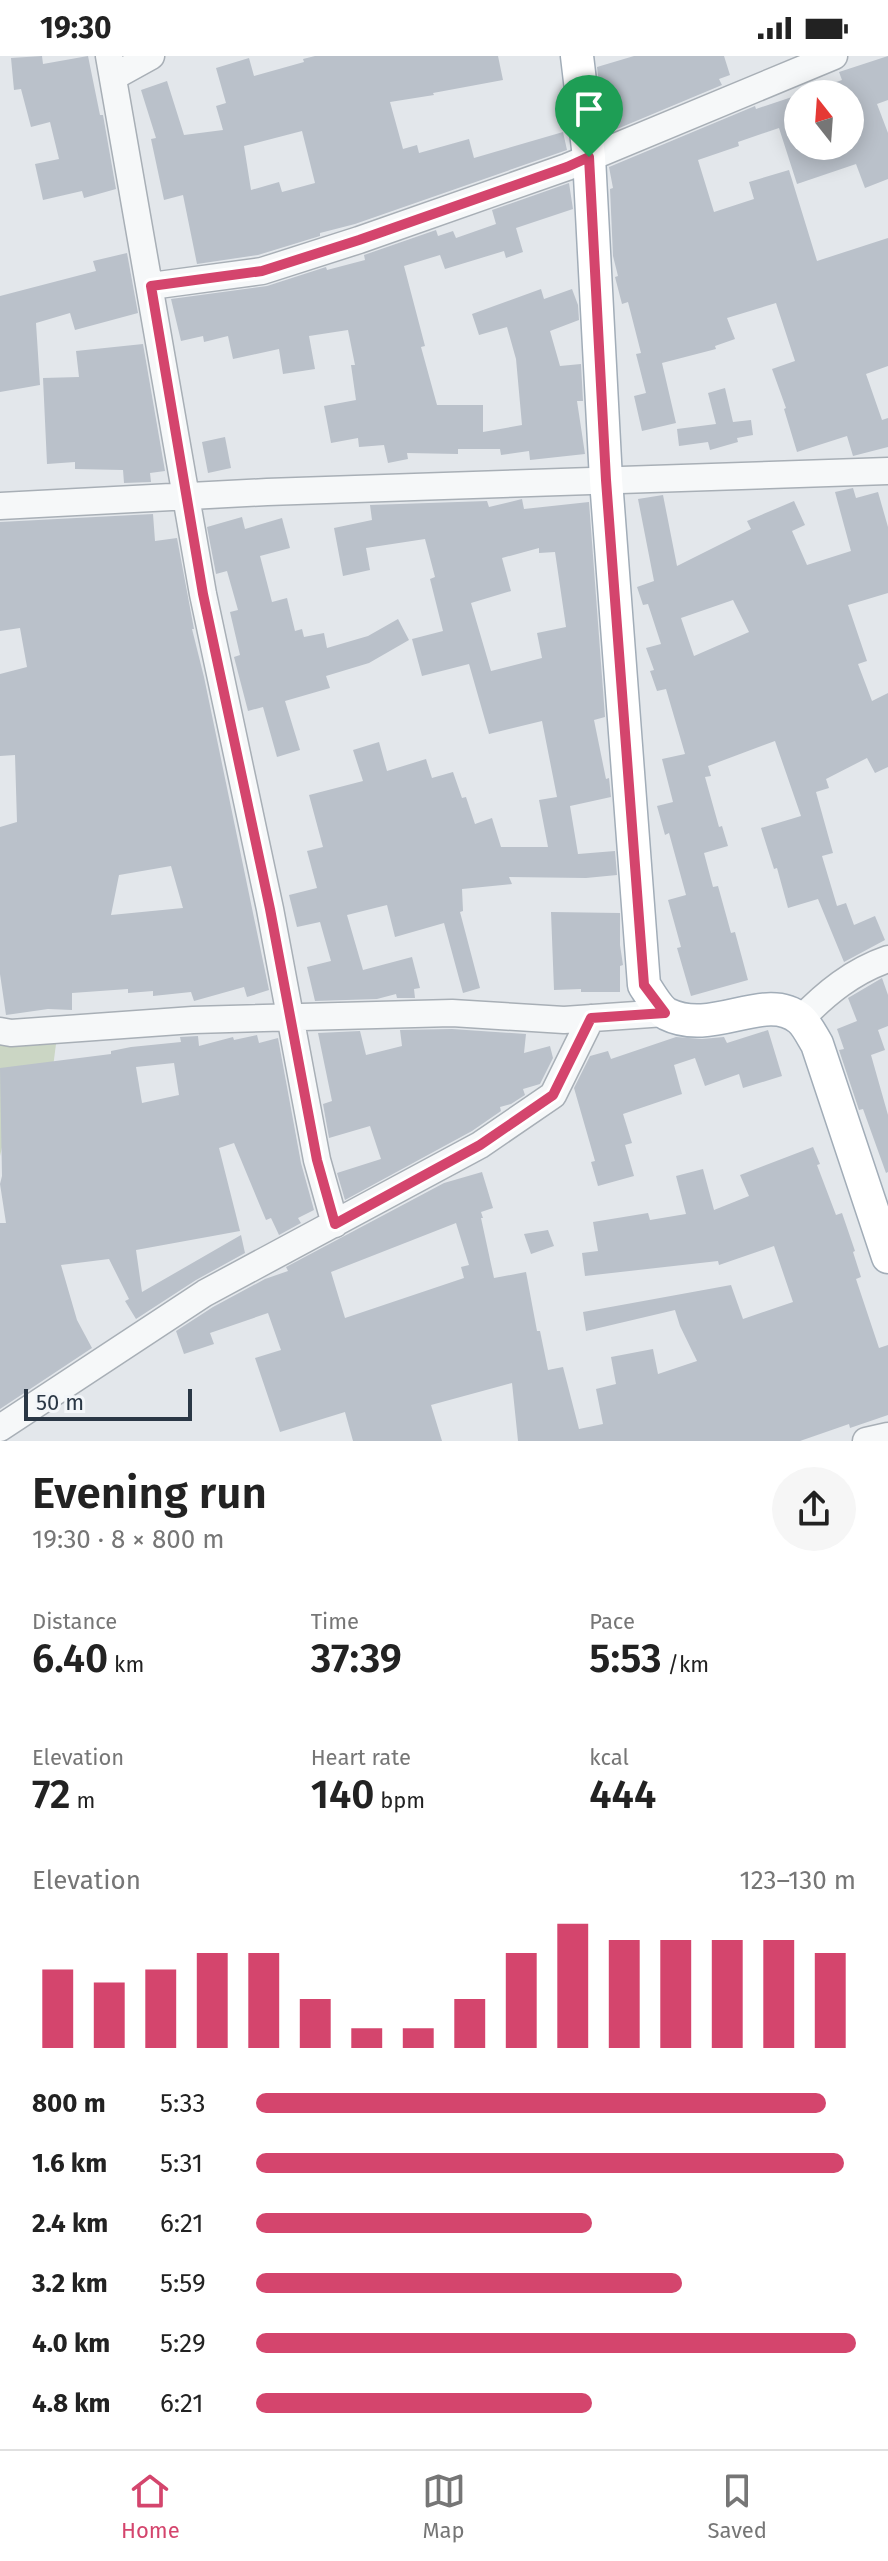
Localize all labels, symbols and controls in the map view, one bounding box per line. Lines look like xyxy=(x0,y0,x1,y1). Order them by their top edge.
text: 19:30 xyxy=(40,10,112,46)
pin xyxy=(555,75,623,157)
north arrow xyxy=(784,80,864,160)
map controls xyxy=(784,80,864,160)
icon: arrive xyxy=(567,87,611,131)
scale bar xyxy=(24,1385,192,1421)
text: 50 m xyxy=(36,1389,84,1416)
text: Evening run xyxy=(32,1467,267,1520)
button: share xyxy=(772,1467,856,1551)
text: 19:30 · 8 × 800 m xyxy=(32,1524,225,1555)
text: Distance xyxy=(32,1608,117,1635)
text: Time xyxy=(311,1608,359,1635)
text: Pace xyxy=(589,1608,635,1635)
text: 6.40 xyxy=(32,1635,108,1683)
text: 37:39 xyxy=(311,1635,402,1683)
text: 5:53 xyxy=(589,1635,662,1683)
text: km xyxy=(108,1651,144,1678)
text: /km xyxy=(662,1651,709,1678)
text: Elevation xyxy=(32,1744,124,1771)
text: Heart rate xyxy=(311,1744,411,1771)
text: kcal xyxy=(589,1744,629,1771)
text: 72 xyxy=(32,1771,71,1819)
text: 140 xyxy=(311,1771,374,1819)
text: 444 xyxy=(589,1771,656,1819)
text: m xyxy=(71,1787,95,1814)
text: bpm xyxy=(374,1787,425,1814)
text: Elevation xyxy=(32,1865,141,1896)
text: 123–130 m xyxy=(739,1865,856,1896)
text: 800 m xyxy=(32,2088,106,2119)
text: 5:33 xyxy=(160,2088,205,2119)
text: 1.6 km xyxy=(32,2148,107,2179)
text: 5:31 xyxy=(160,2148,203,2179)
text: 2.4 km xyxy=(32,2208,108,2239)
text: 6:21 xyxy=(160,2208,204,2239)
text: 3.2 km xyxy=(32,2268,108,2299)
text: 5:59 xyxy=(160,2268,206,2299)
text: 4.0 km xyxy=(32,2328,110,2359)
text: 5:29 xyxy=(160,2328,206,2359)
text: 4.8 km xyxy=(32,2388,111,2419)
text: 6:21 xyxy=(160,2388,204,2419)
tab: Home xyxy=(121,2469,180,2544)
tab: Map xyxy=(422,2469,466,2544)
tab: Saved xyxy=(708,2469,767,2544)

